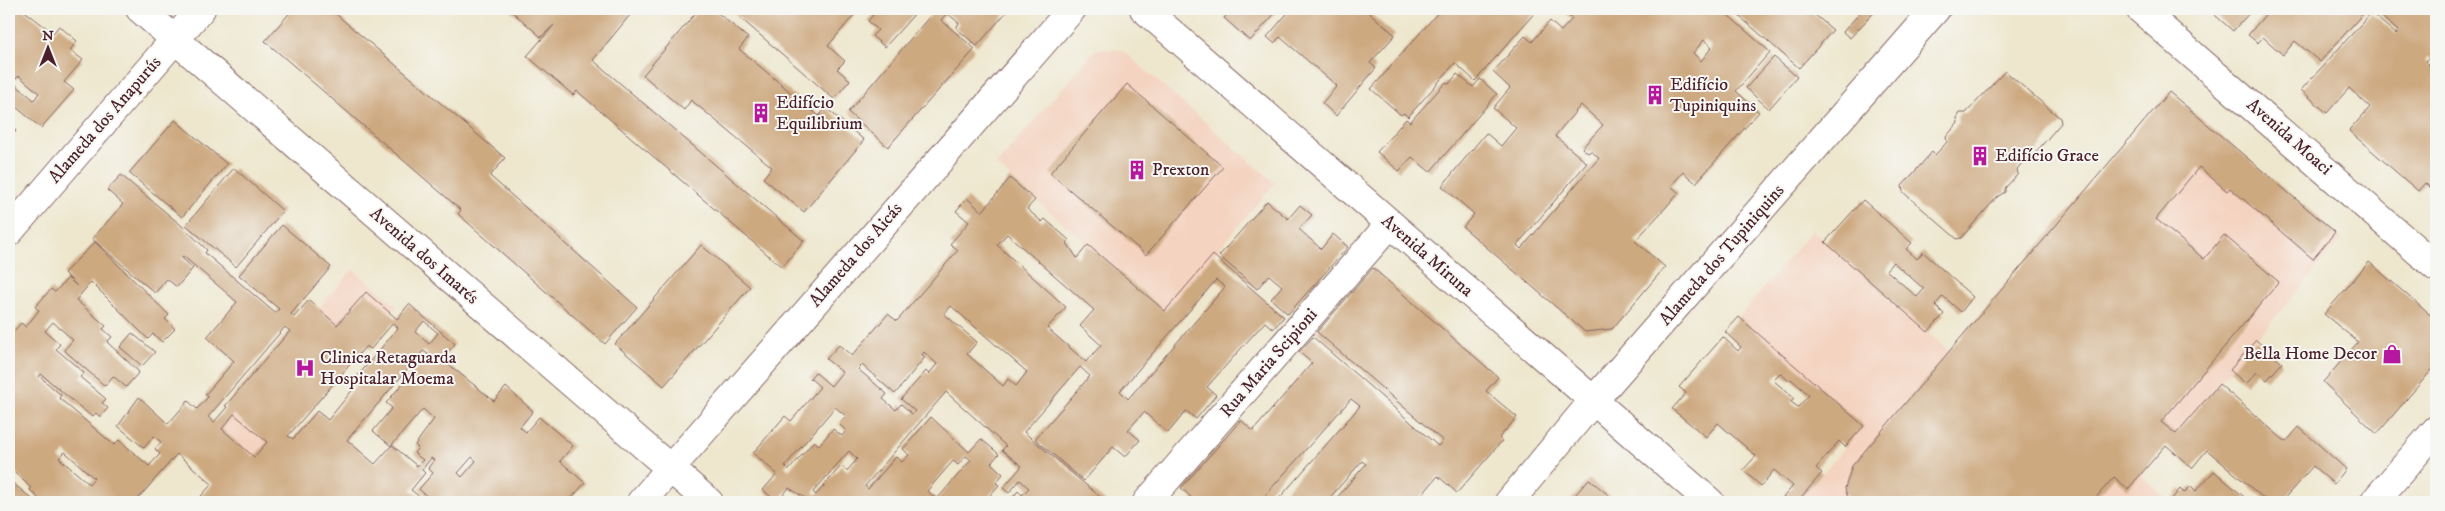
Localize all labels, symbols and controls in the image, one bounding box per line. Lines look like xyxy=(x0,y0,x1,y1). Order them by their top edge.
north arrow xyxy=(22,22,72,72)
text: N xyxy=(42,27,54,45)
street label: Alameda dos Anapurús xyxy=(44,52,166,188)
place label: Edifício Tupiniquins xyxy=(1670,74,1756,117)
building icon: Edifício Tupiniquins xyxy=(1644,84,1666,106)
place label: Edifício Equilibrium xyxy=(776,92,863,135)
street label: Avenida Moaci xyxy=(2242,94,2336,180)
building icon: Edifício Equilibrium xyxy=(750,102,772,124)
building icon: Edifício Grace xyxy=(1969,145,1991,167)
place label: Edifício Grace xyxy=(1995,145,2099,167)
building icon: Prexton xyxy=(1126,159,1148,181)
place label: Prexton xyxy=(1152,159,1210,181)
street label: Alameda dos Tupiniquins xyxy=(1655,180,1789,330)
street label: Alameda dos Aicás xyxy=(805,198,907,312)
street label: Avenida dos Imarés xyxy=(365,203,483,309)
street label: Avenida Miruna xyxy=(1377,210,1478,302)
street label: Rua Maria Scipioni xyxy=(1216,304,1322,422)
place label: Bella Home Decor xyxy=(2243,343,2377,365)
shop icon: Bella Home Decor xyxy=(2381,343,2403,365)
place label: Clinica Retaguarda Hospitalar Moema xyxy=(320,347,457,390)
hospital icon: Clinica Retaguarda Hospitalar Moema xyxy=(294,357,316,379)

